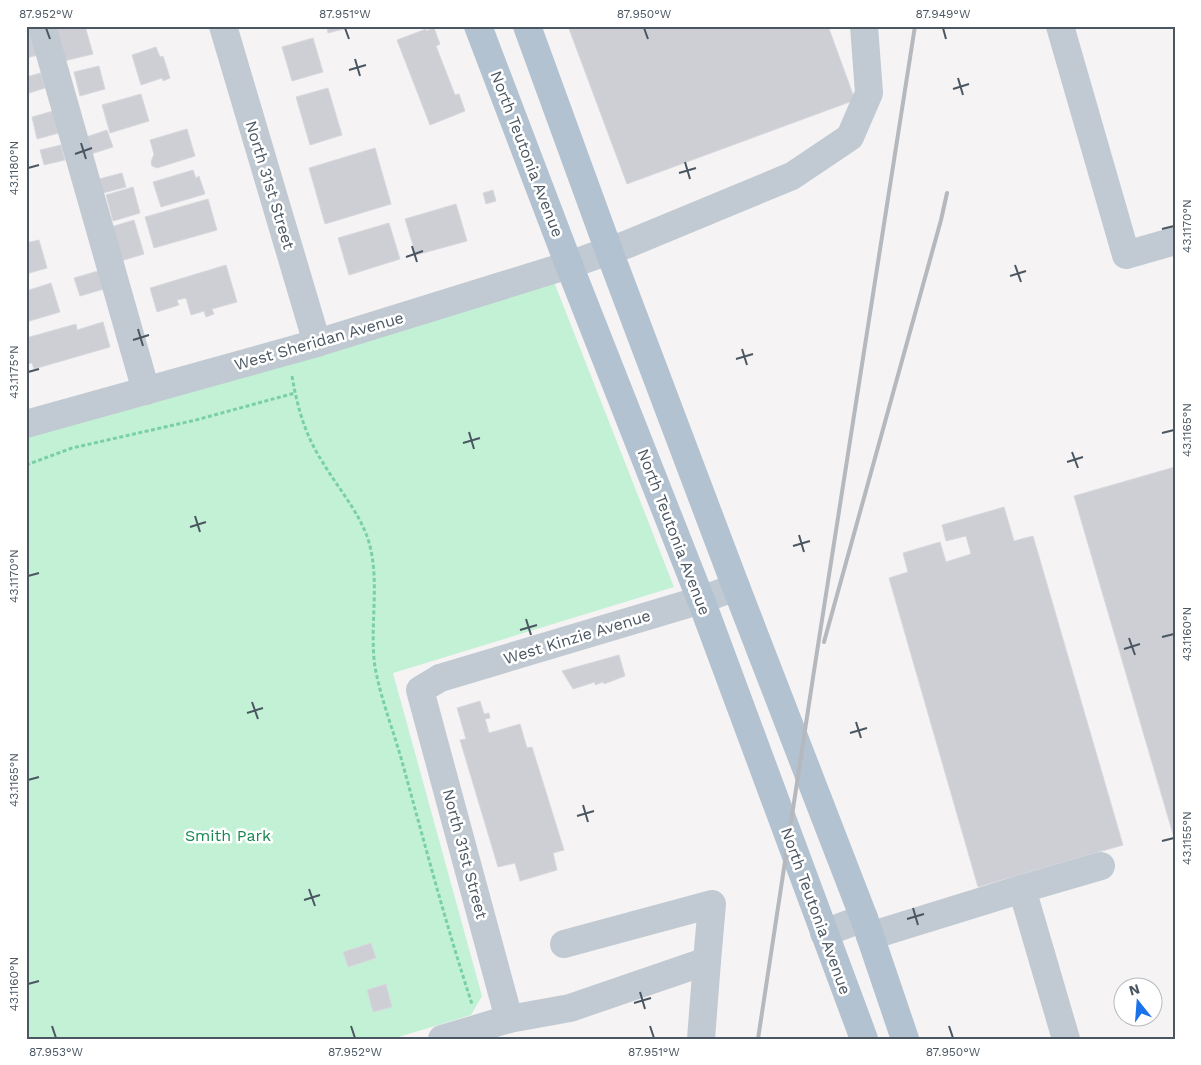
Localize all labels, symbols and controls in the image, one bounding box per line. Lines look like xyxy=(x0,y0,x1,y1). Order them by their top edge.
text: 87.952°W xyxy=(19,7,74,21)
text: 87.951°W xyxy=(319,7,371,21)
text: 87.950°W xyxy=(617,7,672,21)
text: 87.949°W xyxy=(916,7,971,21)
street label: North Teutonia Avenue xyxy=(487,68,567,240)
street label: North 31st Street xyxy=(241,118,299,252)
text: 43.1180°N xyxy=(7,141,21,195)
text: 43.1170°N xyxy=(1180,199,1194,253)
street label: West Sheridan Avenue xyxy=(232,308,406,374)
text: 43.1175°N xyxy=(7,345,21,399)
text: 43.1165°N xyxy=(1180,403,1194,457)
street label: North Teutonia Avenue xyxy=(634,446,714,618)
text: 43.1170°N xyxy=(7,549,21,603)
street label: West Kinzie Avenue xyxy=(501,606,653,668)
text: 43.1160°N xyxy=(1180,607,1194,661)
text: 43.1165°N xyxy=(7,753,21,807)
street label: North 31st Street xyxy=(439,787,492,921)
text: 43.1155°N xyxy=(1180,811,1194,865)
street label: North Teutonia Avenue xyxy=(777,825,855,997)
park label: Smith Park xyxy=(185,826,271,845)
text: 43.1160°N xyxy=(7,957,21,1011)
north arrow xyxy=(1114,978,1164,1028)
text: N xyxy=(1127,980,1141,999)
text: 87.953°W xyxy=(29,1045,84,1059)
text: 87.952°W xyxy=(328,1045,383,1059)
text: 87.951°W xyxy=(628,1045,680,1059)
text: 87.950°W xyxy=(926,1045,981,1059)

